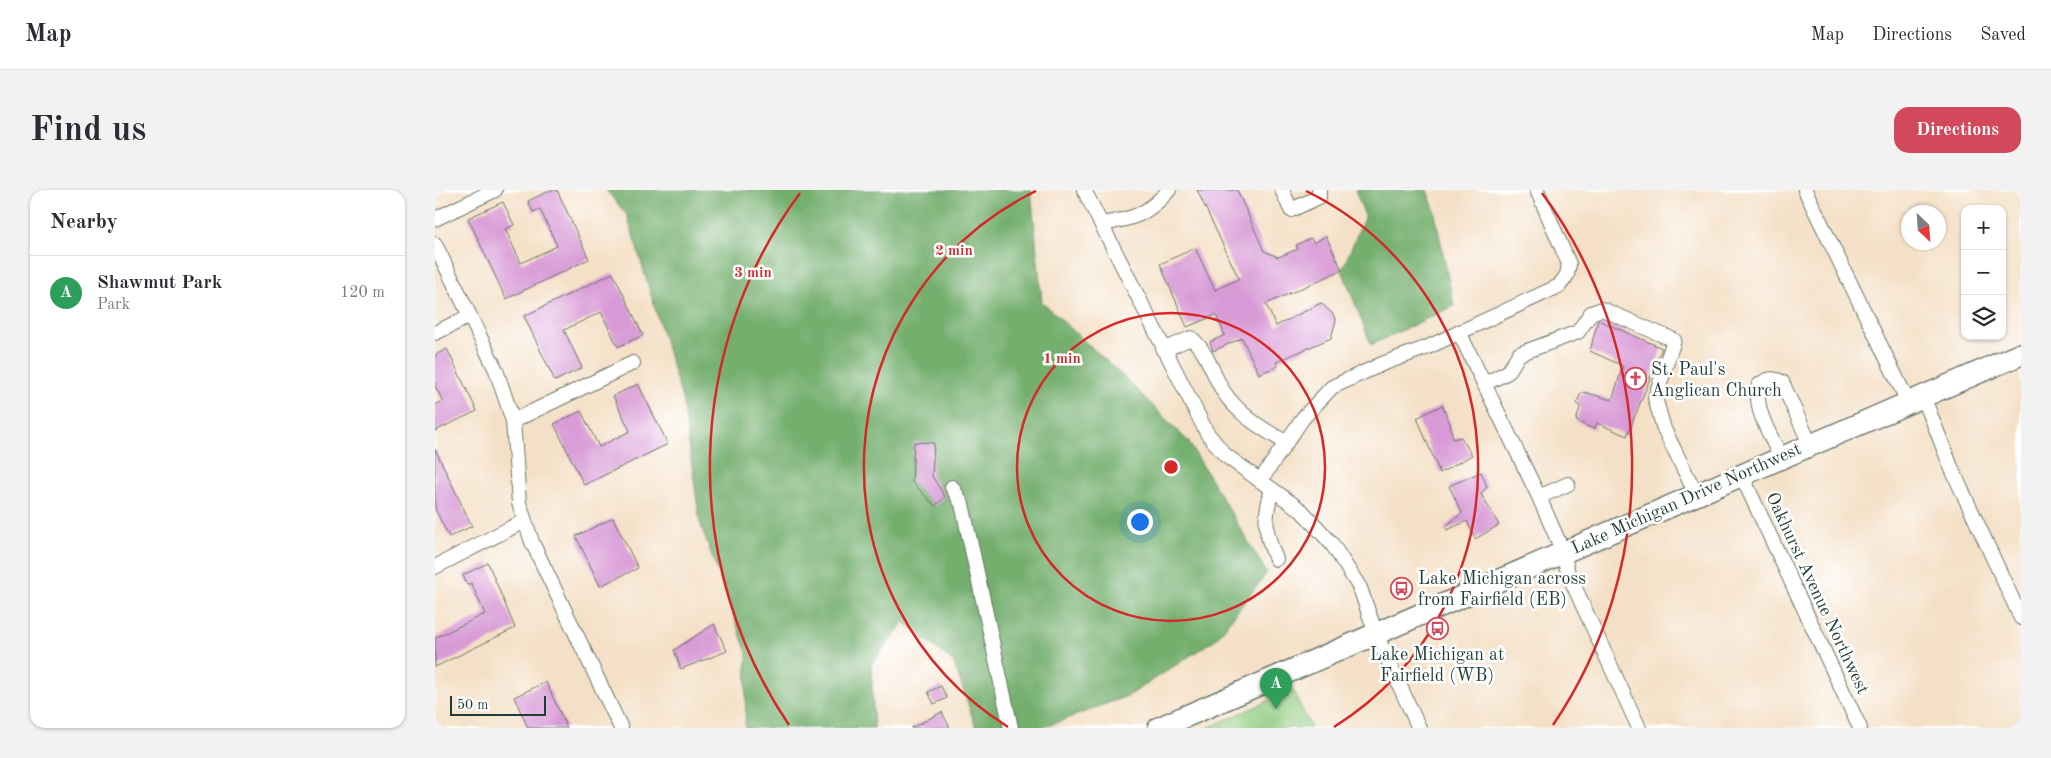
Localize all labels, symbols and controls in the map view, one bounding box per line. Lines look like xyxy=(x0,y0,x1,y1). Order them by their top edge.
text: Map xyxy=(25,23,72,47)
text: Map xyxy=(1811,26,1844,44)
text: Directions xyxy=(1872,26,1952,44)
text: Saved xyxy=(1980,26,2026,44)
button: Directions xyxy=(1894,107,2021,153)
text: Find us xyxy=(30,113,146,148)
north arrow xyxy=(1901,205,1946,250)
map controls xyxy=(1961,205,2006,340)
button: + xyxy=(1961,205,2006,250)
text: Nearby xyxy=(50,212,118,233)
text: 2 min xyxy=(935,244,973,259)
button: − xyxy=(1961,250,2006,295)
text: 3 min xyxy=(734,266,772,281)
text: Shawmut Park xyxy=(97,274,222,293)
text: A xyxy=(60,285,72,301)
text: 120 m xyxy=(340,285,385,301)
button: layers xyxy=(1961,295,2006,340)
text: Park xyxy=(97,297,130,313)
text: 1 min xyxy=(1043,352,1081,367)
place label: St. Paul's Anglican Church xyxy=(1651,361,1782,400)
church icon: St. Paul's Anglican Church xyxy=(1623,367,1647,391)
street label: Lake Michigan Drive Northwest xyxy=(1569,440,1804,558)
centre of rings xyxy=(1162,458,1180,476)
street label: Oakhurst Avenue Northwest xyxy=(1762,490,1872,697)
your location xyxy=(1127,509,1153,535)
place label: Lake Michigan across from Fairfield (EB) xyxy=(1418,570,1586,609)
bus stop icon: Lake Michigan across from Fairfield (EB) xyxy=(1390,576,1414,600)
bus stop icon: Lake Michigan at Fairfield (WB) xyxy=(1425,617,1449,641)
place label: Lake Michigan at Fairfield (WB) xyxy=(1370,646,1504,685)
pin: A xyxy=(1260,668,1292,709)
scale bar xyxy=(450,693,546,716)
text: 50 m xyxy=(457,698,488,712)

